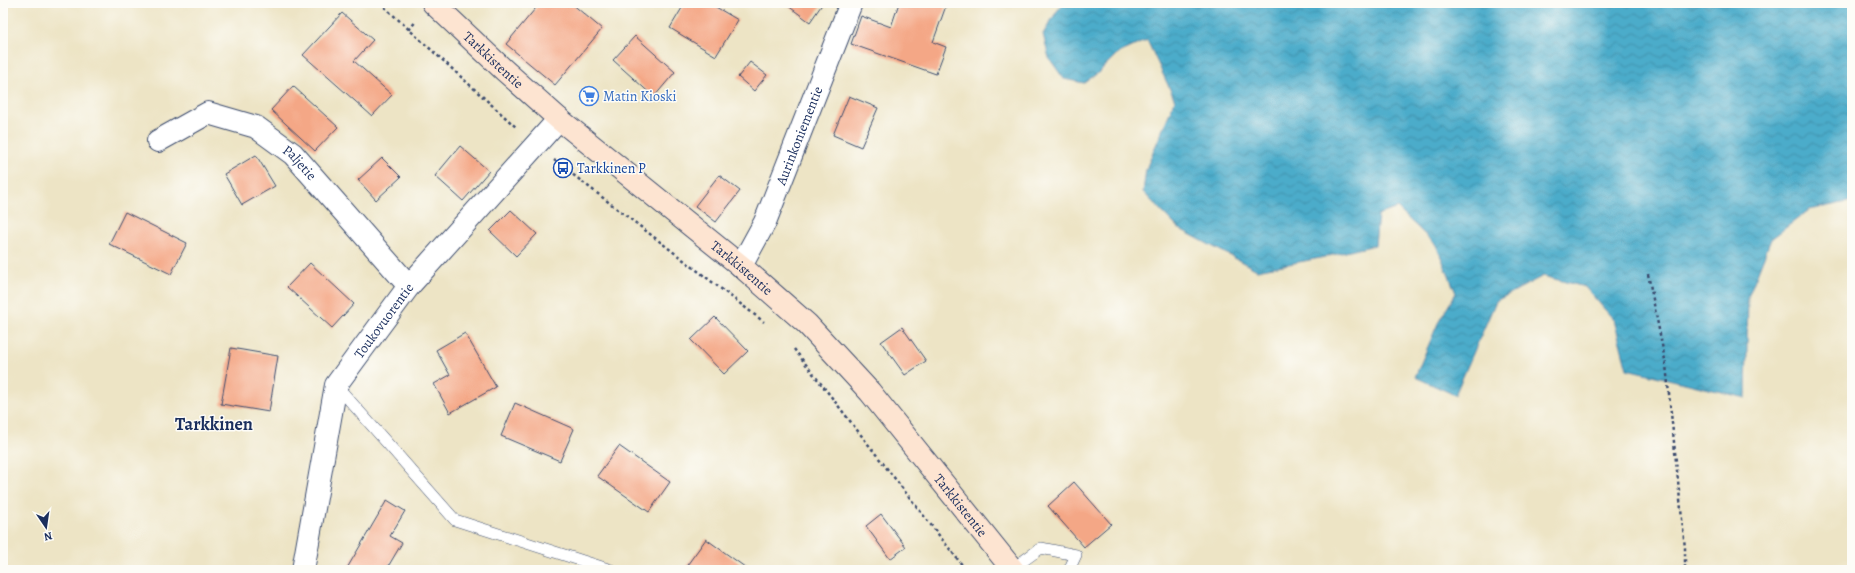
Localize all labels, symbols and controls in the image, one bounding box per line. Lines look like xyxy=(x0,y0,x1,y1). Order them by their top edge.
street label: Tarkkistentie xyxy=(459,27,528,93)
street label: Aurinkoniementie xyxy=(771,83,827,189)
supermarket icon: Matin Kioski xyxy=(578,85,600,107)
place label: Matin Kioski xyxy=(603,87,677,106)
street label: Paljetie xyxy=(279,140,321,184)
bus stop icon: Tarkkinen P xyxy=(552,157,574,179)
place label: Tarkkinen P xyxy=(577,159,646,178)
street label: Tarkkistentie xyxy=(707,236,777,299)
street label: Toukovuorentie xyxy=(349,279,418,362)
district label: Tarkkinen xyxy=(175,412,253,436)
street label: Tarkkistentie xyxy=(930,470,992,541)
north arrow xyxy=(26,507,66,547)
text: N xyxy=(43,528,54,544)

